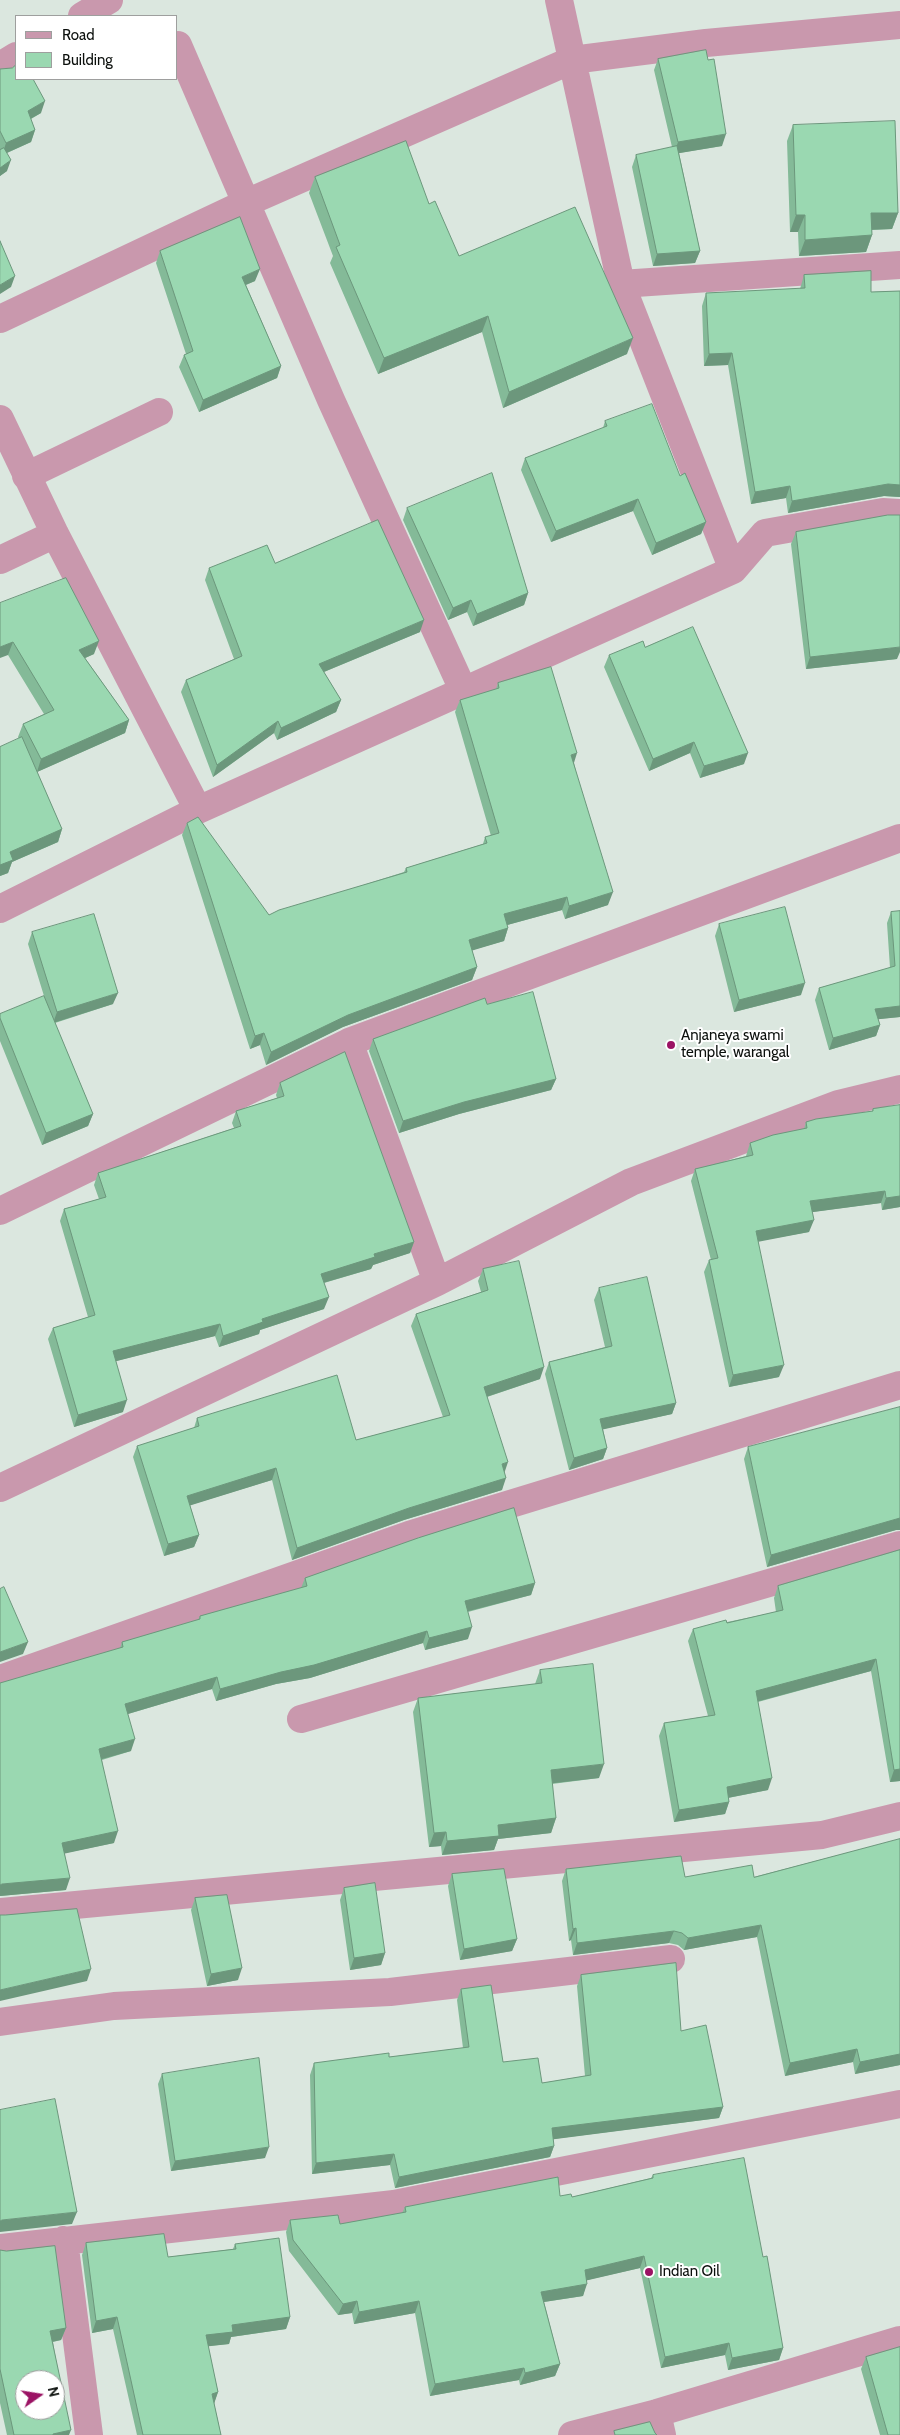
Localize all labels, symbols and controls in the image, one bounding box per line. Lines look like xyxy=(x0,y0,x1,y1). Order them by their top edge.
legend xyxy=(15,15,178,80)
text: Road xyxy=(62,26,95,44)
text: Building xyxy=(62,51,113,69)
place label: Anjaneya swami temple, warangal xyxy=(681,1027,789,1062)
marker: Anjaneya swami temple, warangal xyxy=(665,1039,677,1051)
place label: Indian Oil xyxy=(659,2263,720,2281)
marker: Indian Oil xyxy=(643,2266,655,2278)
north arrow xyxy=(15,2370,65,2420)
text: N xyxy=(44,2385,64,2399)

